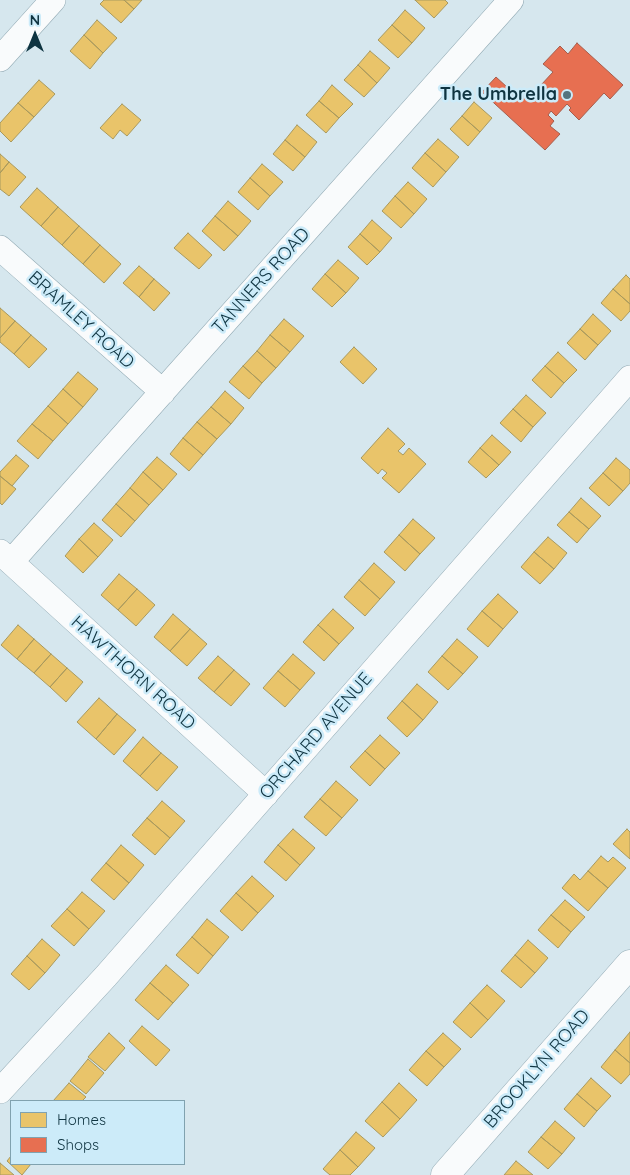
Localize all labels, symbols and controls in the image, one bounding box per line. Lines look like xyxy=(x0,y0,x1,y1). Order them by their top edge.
north arrow xyxy=(10,10,60,60)
text: N xyxy=(30,11,40,29)
place label: The Umbrella xyxy=(440,84,557,106)
marker: The Umbrella xyxy=(561,89,573,101)
street label: TANNERS ROAD xyxy=(208,223,314,339)
street label: BRAMLEY ROAD xyxy=(24,267,138,373)
street label: HAWTHORN ROAD xyxy=(66,612,200,734)
street label: ORCHARD AVENUE xyxy=(255,668,377,804)
street label: BROOKLYN ROAD xyxy=(480,1005,594,1133)
legend xyxy=(10,1100,185,1165)
text: Homes xyxy=(57,1110,106,1129)
text: Shops xyxy=(57,1135,99,1154)

